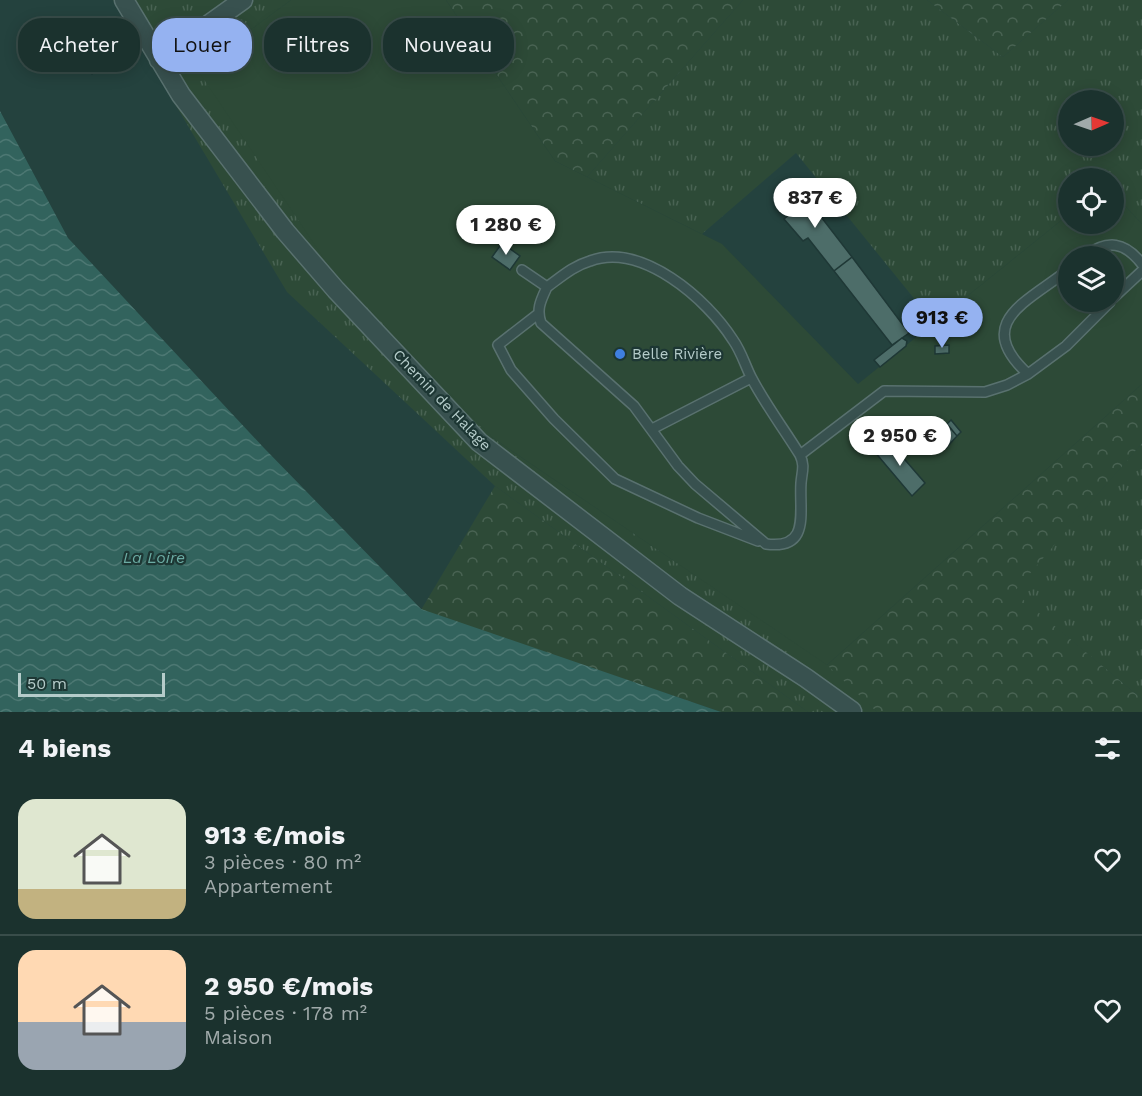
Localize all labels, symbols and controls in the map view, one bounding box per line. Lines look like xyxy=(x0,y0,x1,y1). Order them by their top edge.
chip: Acheter xyxy=(18,18,140,72)
chip: Louer xyxy=(152,18,252,72)
chip: Filtres xyxy=(264,18,371,72)
chip: Nouveau xyxy=(383,18,514,72)
north arrow xyxy=(1058,90,1124,156)
map controls xyxy=(1058,90,1124,312)
button: locate xyxy=(1058,168,1124,234)
pin: 837 € xyxy=(773,178,857,229)
text: 837 € xyxy=(787,185,843,209)
pin: 1 280 € xyxy=(451,205,561,256)
text: 1 280 € xyxy=(470,212,542,236)
button: layers xyxy=(1058,246,1124,312)
pin: 913 € xyxy=(900,298,984,349)
text: 913 € xyxy=(916,305,968,329)
place label: Belle Rivière xyxy=(632,345,722,363)
street label: Chemin de Halage xyxy=(389,346,495,454)
marker: Belle Rivière xyxy=(613,347,627,361)
pin: 2 950 € xyxy=(845,416,955,467)
text: 2 950 € xyxy=(863,423,937,447)
water label: La Loire xyxy=(123,548,185,567)
scale bar xyxy=(18,670,165,698)
text: 50 m xyxy=(27,674,67,693)
icon: filters xyxy=(1091,732,1124,765)
text: 4 biens xyxy=(18,733,111,763)
text: 913 €/mois xyxy=(204,820,345,850)
icon: home xyxy=(66,823,138,895)
icon: heart xyxy=(1091,843,1124,876)
text: 3 pièces · 80 m² xyxy=(204,850,361,874)
text: Appartement xyxy=(204,874,332,898)
text: 2 950 €/mois xyxy=(204,971,373,1001)
icon: home xyxy=(66,974,138,1046)
icon: heart xyxy=(1091,994,1124,1027)
text: 5 pièces · 178 m² xyxy=(204,1001,367,1025)
text: Maison xyxy=(204,1025,273,1049)

